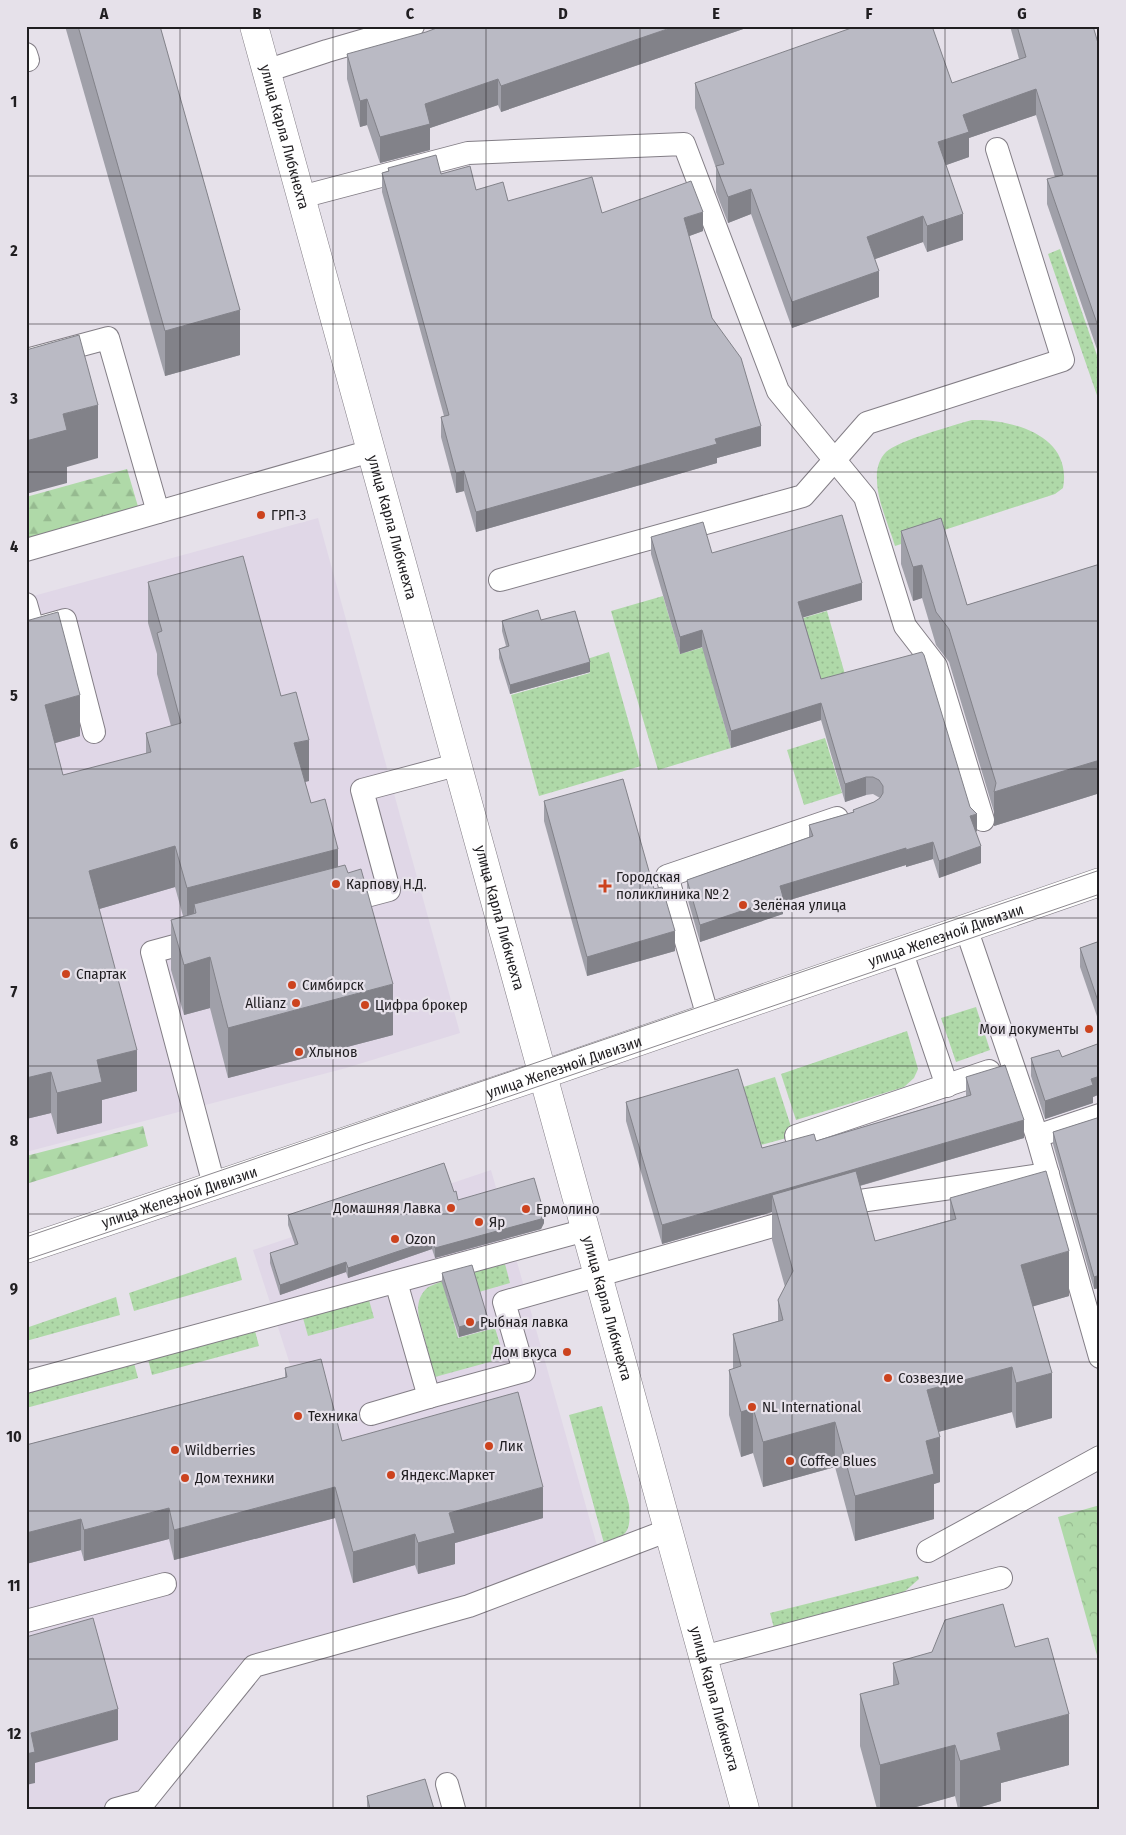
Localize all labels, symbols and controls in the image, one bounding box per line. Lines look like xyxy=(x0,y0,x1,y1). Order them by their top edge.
text: A xyxy=(99,4,109,23)
text: B xyxy=(253,4,262,23)
text: C xyxy=(406,4,415,23)
text: D xyxy=(558,4,568,23)
text: E xyxy=(712,4,720,23)
text: F xyxy=(865,4,873,23)
text: G xyxy=(1017,4,1027,23)
street label: улица Карла Либкнехта xyxy=(256,62,313,211)
text: 1 xyxy=(11,92,17,111)
text: 2 xyxy=(9,241,18,260)
text: 3 xyxy=(9,389,18,408)
street label: улица Карла Либкнехта xyxy=(364,453,421,602)
place label: ГРП-3 xyxy=(271,506,306,524)
marker: ГРП-3 xyxy=(255,509,267,521)
text: 4 xyxy=(10,537,18,556)
text: 5 xyxy=(10,686,18,705)
text: 6 xyxy=(10,834,18,853)
street label: улица Карла Либкнехта xyxy=(471,843,528,992)
place label: Городская поликлиника № 2 xyxy=(616,868,730,903)
place label: Карпову Н.Д. xyxy=(346,875,427,893)
marker: Карпову Н.Д. xyxy=(330,878,342,890)
marker: Городская поликлиника № 2 xyxy=(598,879,612,893)
place label: Зелёная улица xyxy=(753,896,846,914)
marker: Зелёная улица xyxy=(737,899,749,911)
street label: улица Железной Дивизии xyxy=(866,900,1026,970)
place label: Спартак xyxy=(76,965,126,983)
marker: Спартак xyxy=(60,968,72,980)
place label: Симбирск xyxy=(302,976,364,994)
marker: Симбирск xyxy=(286,979,298,991)
text: 7 xyxy=(11,982,18,1001)
place label: Allianz xyxy=(245,994,286,1012)
place label: Цифра брокер xyxy=(375,996,468,1014)
marker: Allianz xyxy=(290,997,302,1009)
marker: Цифра брокер xyxy=(359,999,371,1011)
place label: Мои документы xyxy=(979,1020,1079,1038)
marker: Мои документы xyxy=(1083,1023,1095,1035)
street label: улица Железной Дивизии xyxy=(484,1032,644,1102)
place label: Хлынов xyxy=(309,1043,357,1061)
marker: Хлынов xyxy=(293,1046,305,1058)
text: 8 xyxy=(10,1131,19,1150)
street label: улица Железной Дивизии xyxy=(99,1163,260,1232)
place label: Домашняя Лавка xyxy=(332,1199,441,1217)
place label: Ермолино xyxy=(536,1200,600,1218)
marker: Домашняя Лавка xyxy=(445,1202,457,1214)
marker: Ермолино xyxy=(520,1203,532,1215)
place label: Яр xyxy=(489,1213,505,1231)
marker: Яр xyxy=(473,1216,485,1228)
place label: Ozon xyxy=(405,1230,436,1248)
marker: Ozon xyxy=(389,1233,401,1245)
street label: улица Карла Либкнехта xyxy=(579,1234,636,1383)
text: 9 xyxy=(10,1279,18,1298)
place label: Рыбная лавка xyxy=(480,1313,568,1331)
marker: Рыбная лавка xyxy=(464,1316,476,1328)
place label: Дом вкуса xyxy=(492,1343,557,1361)
marker: Дом вкуса xyxy=(561,1346,573,1358)
place label: Созвездие xyxy=(898,1369,964,1387)
marker: Созвездие xyxy=(882,1372,894,1384)
place label: NL International xyxy=(762,1398,861,1416)
marker: NL International xyxy=(746,1401,758,1413)
place label: Техника xyxy=(308,1407,358,1425)
marker: Техника xyxy=(292,1410,304,1422)
text: 10 xyxy=(6,1427,22,1446)
place label: Лик xyxy=(499,1437,523,1455)
marker: Лик xyxy=(483,1440,495,1452)
place label: Wildberries xyxy=(185,1441,255,1459)
marker: Wildberries xyxy=(169,1444,181,1456)
place label: Coffee Blues xyxy=(800,1452,876,1470)
marker: Coffee Blues xyxy=(784,1455,796,1467)
place label: Яндекс.Маркет xyxy=(401,1466,496,1484)
place label: Дом техники xyxy=(194,1469,275,1487)
marker: Яндекс.Маркет xyxy=(385,1469,397,1481)
marker: Дом техники xyxy=(179,1472,191,1484)
text: 11 xyxy=(7,1576,21,1595)
street label: улица Карла Либкнехта xyxy=(686,1624,743,1773)
text: 12 xyxy=(7,1724,22,1743)

